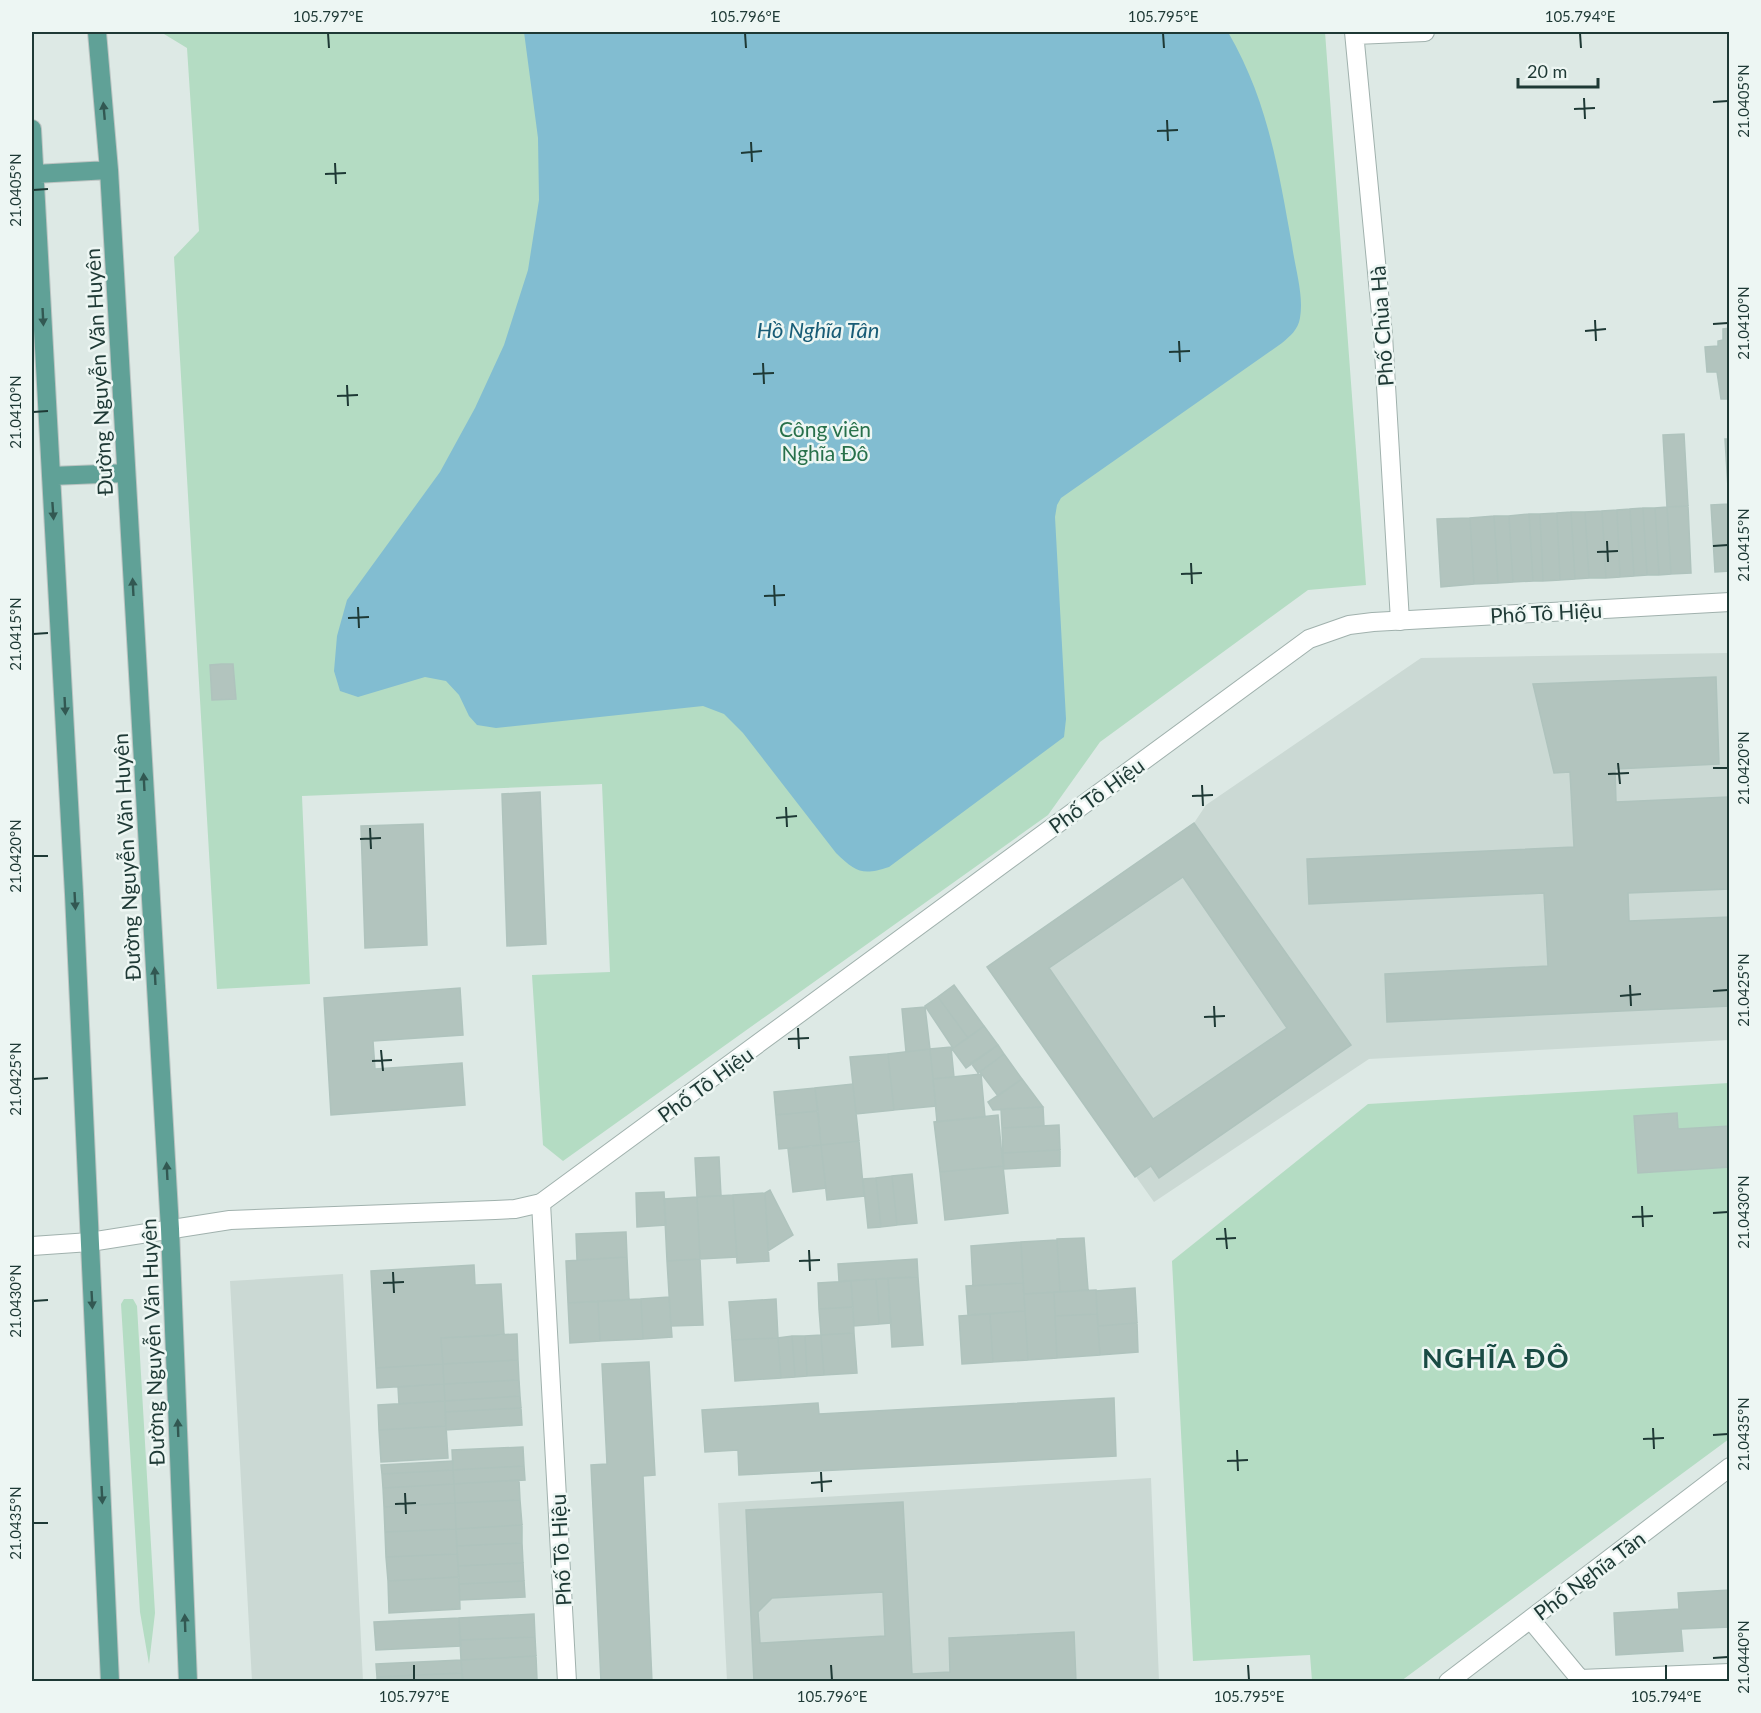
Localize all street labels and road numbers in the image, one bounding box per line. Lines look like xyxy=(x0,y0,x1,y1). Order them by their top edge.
street label: Đường Nguyễn Văn Huyên xyxy=(79,248,117,496)
street label: Phố Chùa Hà xyxy=(1364,265,1398,387)
street label: Phố Tô Hiệu xyxy=(1489,597,1603,627)
street label: Đường Nguyễn Văn Huyên xyxy=(107,733,145,981)
street label: Phố Tô Hiệu xyxy=(1043,752,1149,838)
street label: Phố Tô Hiệu xyxy=(652,1041,758,1127)
street label: Đường Nguyễn Văn Huyên xyxy=(135,1218,169,1466)
street label: Phố Tô Hiệu xyxy=(545,1493,575,1607)
street label: Phố Nghĩa Tân xyxy=(1528,1525,1650,1625)

